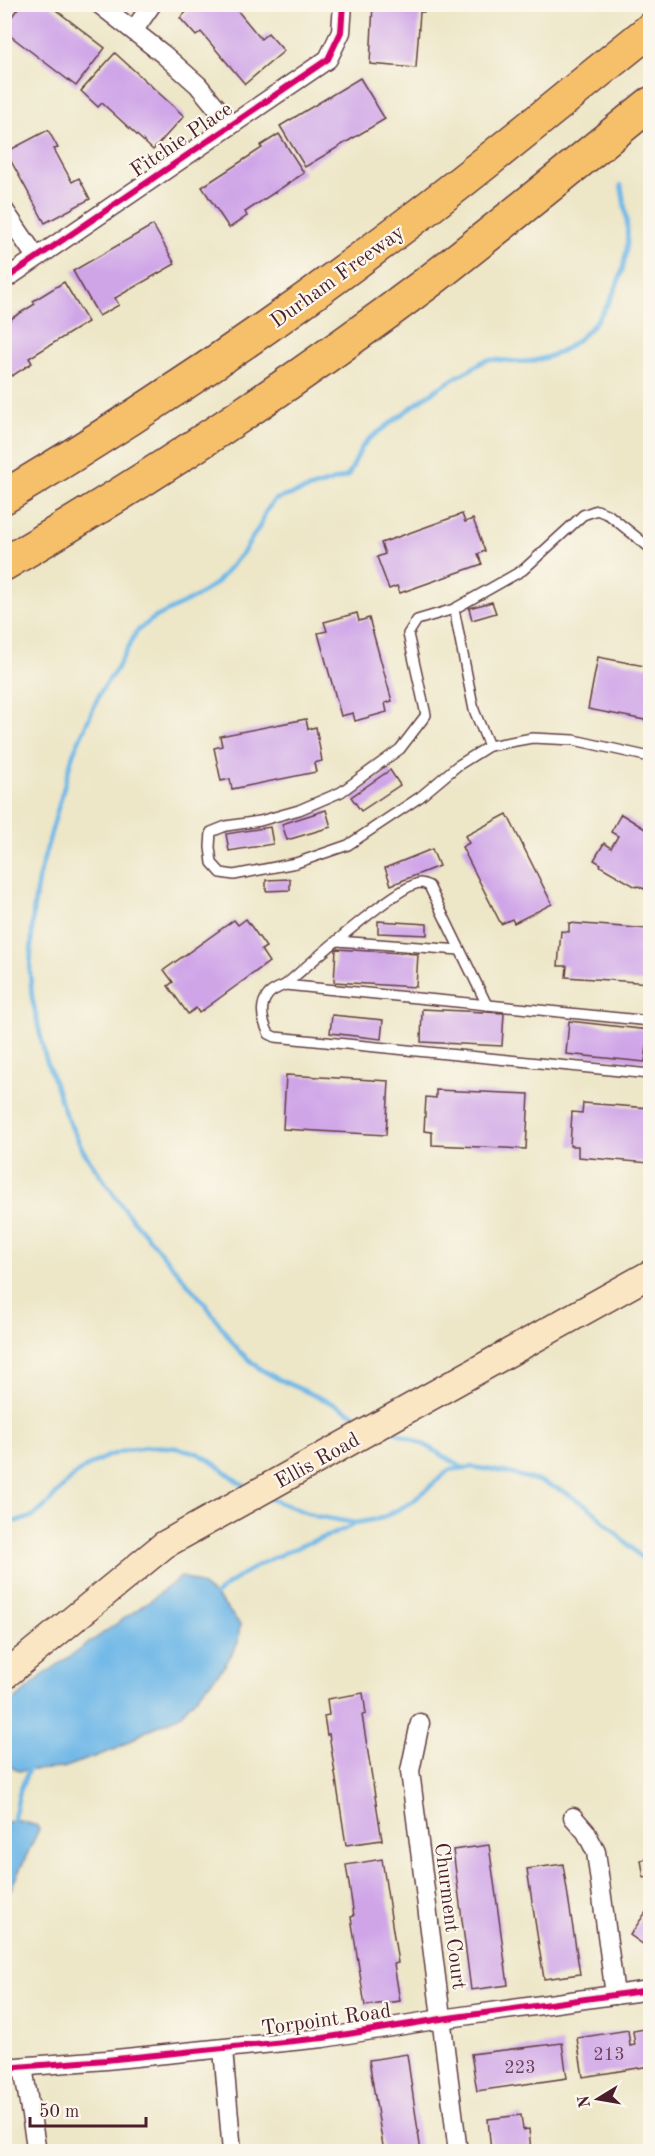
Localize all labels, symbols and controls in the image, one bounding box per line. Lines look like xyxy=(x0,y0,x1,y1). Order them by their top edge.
street label: Fitchie Place xyxy=(127,99,237,182)
street label: Durham Freeway xyxy=(267,222,409,333)
street label: Ellis Road xyxy=(272,1430,364,1493)
street label: Churment Court xyxy=(430,1842,469,1991)
street label: Torpoint Road xyxy=(260,2001,393,2040)
house number: 213 xyxy=(593,2046,625,2064)
house number: 223 xyxy=(504,2059,536,2077)
north arrow xyxy=(568,2069,628,2129)
scale bar xyxy=(30,2090,146,2128)
text: N xyxy=(576,2093,594,2109)
text: 50 m xyxy=(39,2103,79,2121)

